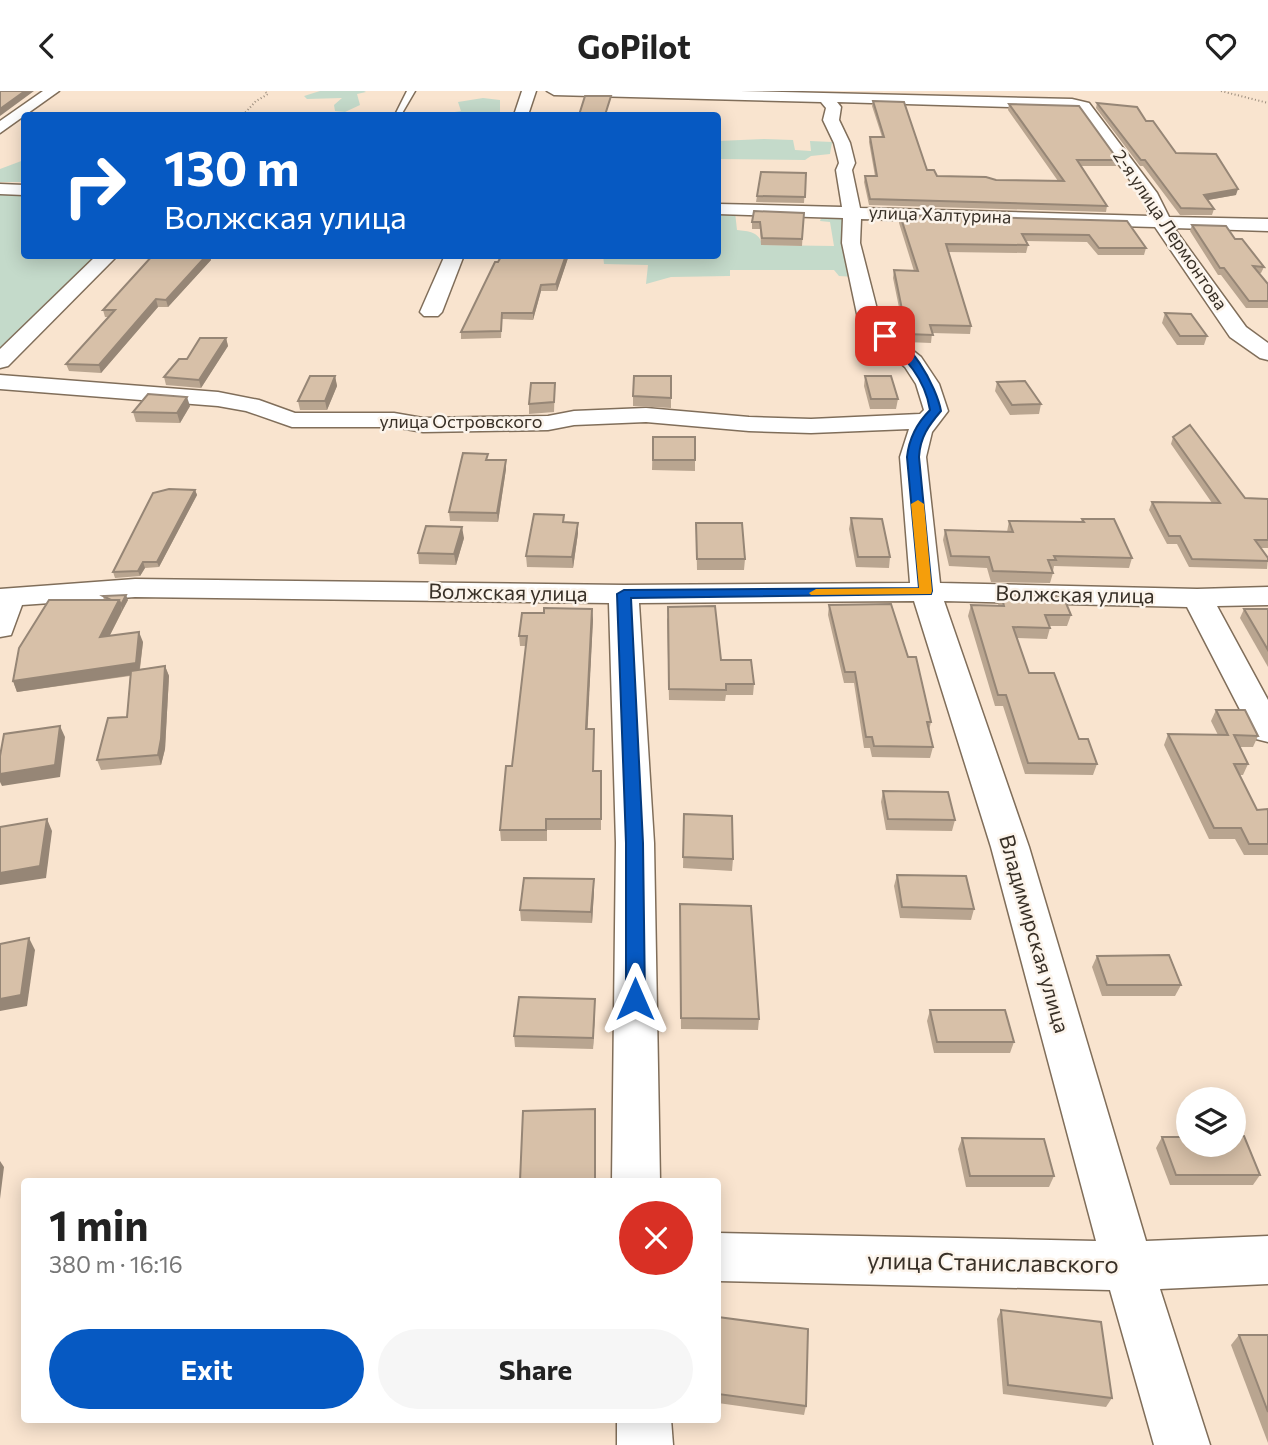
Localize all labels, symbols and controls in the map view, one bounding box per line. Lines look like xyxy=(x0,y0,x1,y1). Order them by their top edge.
text: GoPilot xyxy=(577,26,691,66)
icon: back xyxy=(28,27,66,65)
icon: heart xyxy=(1202,27,1240,65)
text: 130 m xyxy=(164,136,299,196)
icon: right xyxy=(49,140,140,231)
street label: 2-я улица Лермонтова xyxy=(1109,145,1233,314)
text: Волжская улица xyxy=(164,196,407,236)
street label: улица Халтурина xyxy=(868,201,1012,227)
pin xyxy=(855,306,915,366)
icon: arrive xyxy=(866,317,904,355)
street label: улица Островского xyxy=(380,410,542,432)
street label: Волжская улица xyxy=(428,578,588,605)
street label: Волжская улица xyxy=(995,580,1155,607)
street label: Владимирская улица xyxy=(995,832,1076,1036)
position arrow xyxy=(598,962,672,1036)
map controls xyxy=(1176,1087,1246,1157)
button: layers xyxy=(1176,1087,1246,1157)
text: 1 min xyxy=(49,1198,149,1250)
button: close xyxy=(619,1201,693,1275)
street label: улица Станиславского xyxy=(867,1245,1119,1278)
text: 380 m · 16:16 xyxy=(49,1250,183,1278)
button: Exit xyxy=(49,1329,364,1409)
button: Share xyxy=(378,1329,693,1409)

